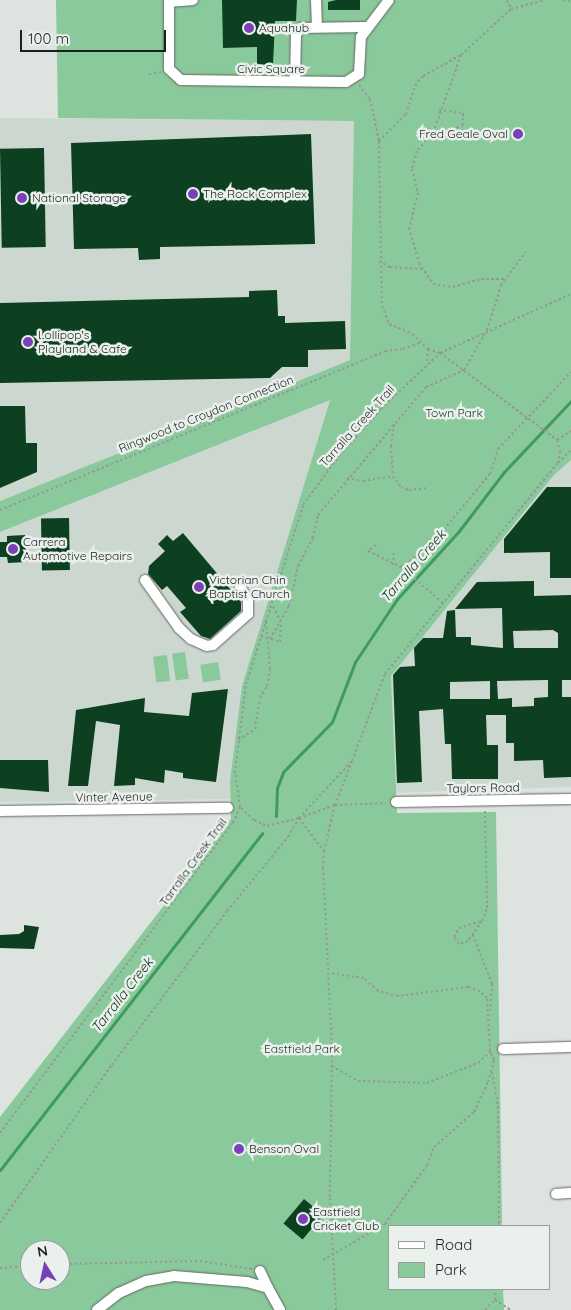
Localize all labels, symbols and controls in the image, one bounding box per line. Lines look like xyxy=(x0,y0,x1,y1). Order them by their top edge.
scale bar xyxy=(22,20,169,52)
place label: Aquahub xyxy=(259,21,309,35)
marker: Aquahub xyxy=(243,22,255,34)
text: 100 m xyxy=(28,29,69,48)
street label: Civic Square xyxy=(237,62,305,76)
place label: Fred Geale Oval xyxy=(419,127,508,141)
marker: Fred Geale Oval xyxy=(512,128,524,140)
place label: The Rock Complex xyxy=(203,187,307,201)
marker: The Rock Complex xyxy=(187,188,199,200)
place label: National Storage xyxy=(32,191,126,205)
marker: National Storage xyxy=(16,192,28,204)
place label: Lollipop's Playland & Cafe xyxy=(38,328,127,356)
marker: Lollipop's Playland & Cafe xyxy=(22,336,34,348)
street label: Ringwood to Croydon Connection xyxy=(116,372,296,456)
street label: Tarralla Creek Trail xyxy=(317,382,397,470)
park label: Town Park xyxy=(425,406,483,420)
water label: Tarralla Creek xyxy=(377,526,449,606)
place label: Carrera Automotive Repairs xyxy=(23,535,132,563)
marker: Carrera Automotive Repairs xyxy=(7,543,19,555)
place label: Victorian Chin Baptist Church xyxy=(209,573,290,601)
marker: Victorian Chin Baptist Church xyxy=(193,581,205,593)
street label: Taylors Road xyxy=(446,780,520,796)
street label: Vinter Avenue xyxy=(75,789,153,805)
street label: Tarralla Creek Trail xyxy=(156,815,230,909)
water label: Tarralla Creek xyxy=(87,954,157,1036)
park label: Eastfield Park xyxy=(264,1042,340,1056)
place label: Benson Oval xyxy=(249,1142,319,1156)
marker: Benson Oval xyxy=(233,1143,245,1155)
place label: Eastfield Cricket Club xyxy=(313,1205,379,1233)
marker: Eastfield Cricket Club xyxy=(297,1213,309,1225)
legend xyxy=(388,1225,551,1290)
text: Road xyxy=(435,1235,472,1254)
north arrow xyxy=(20,1240,70,1290)
text: N xyxy=(36,1241,49,1261)
text: Park xyxy=(435,1260,467,1279)

